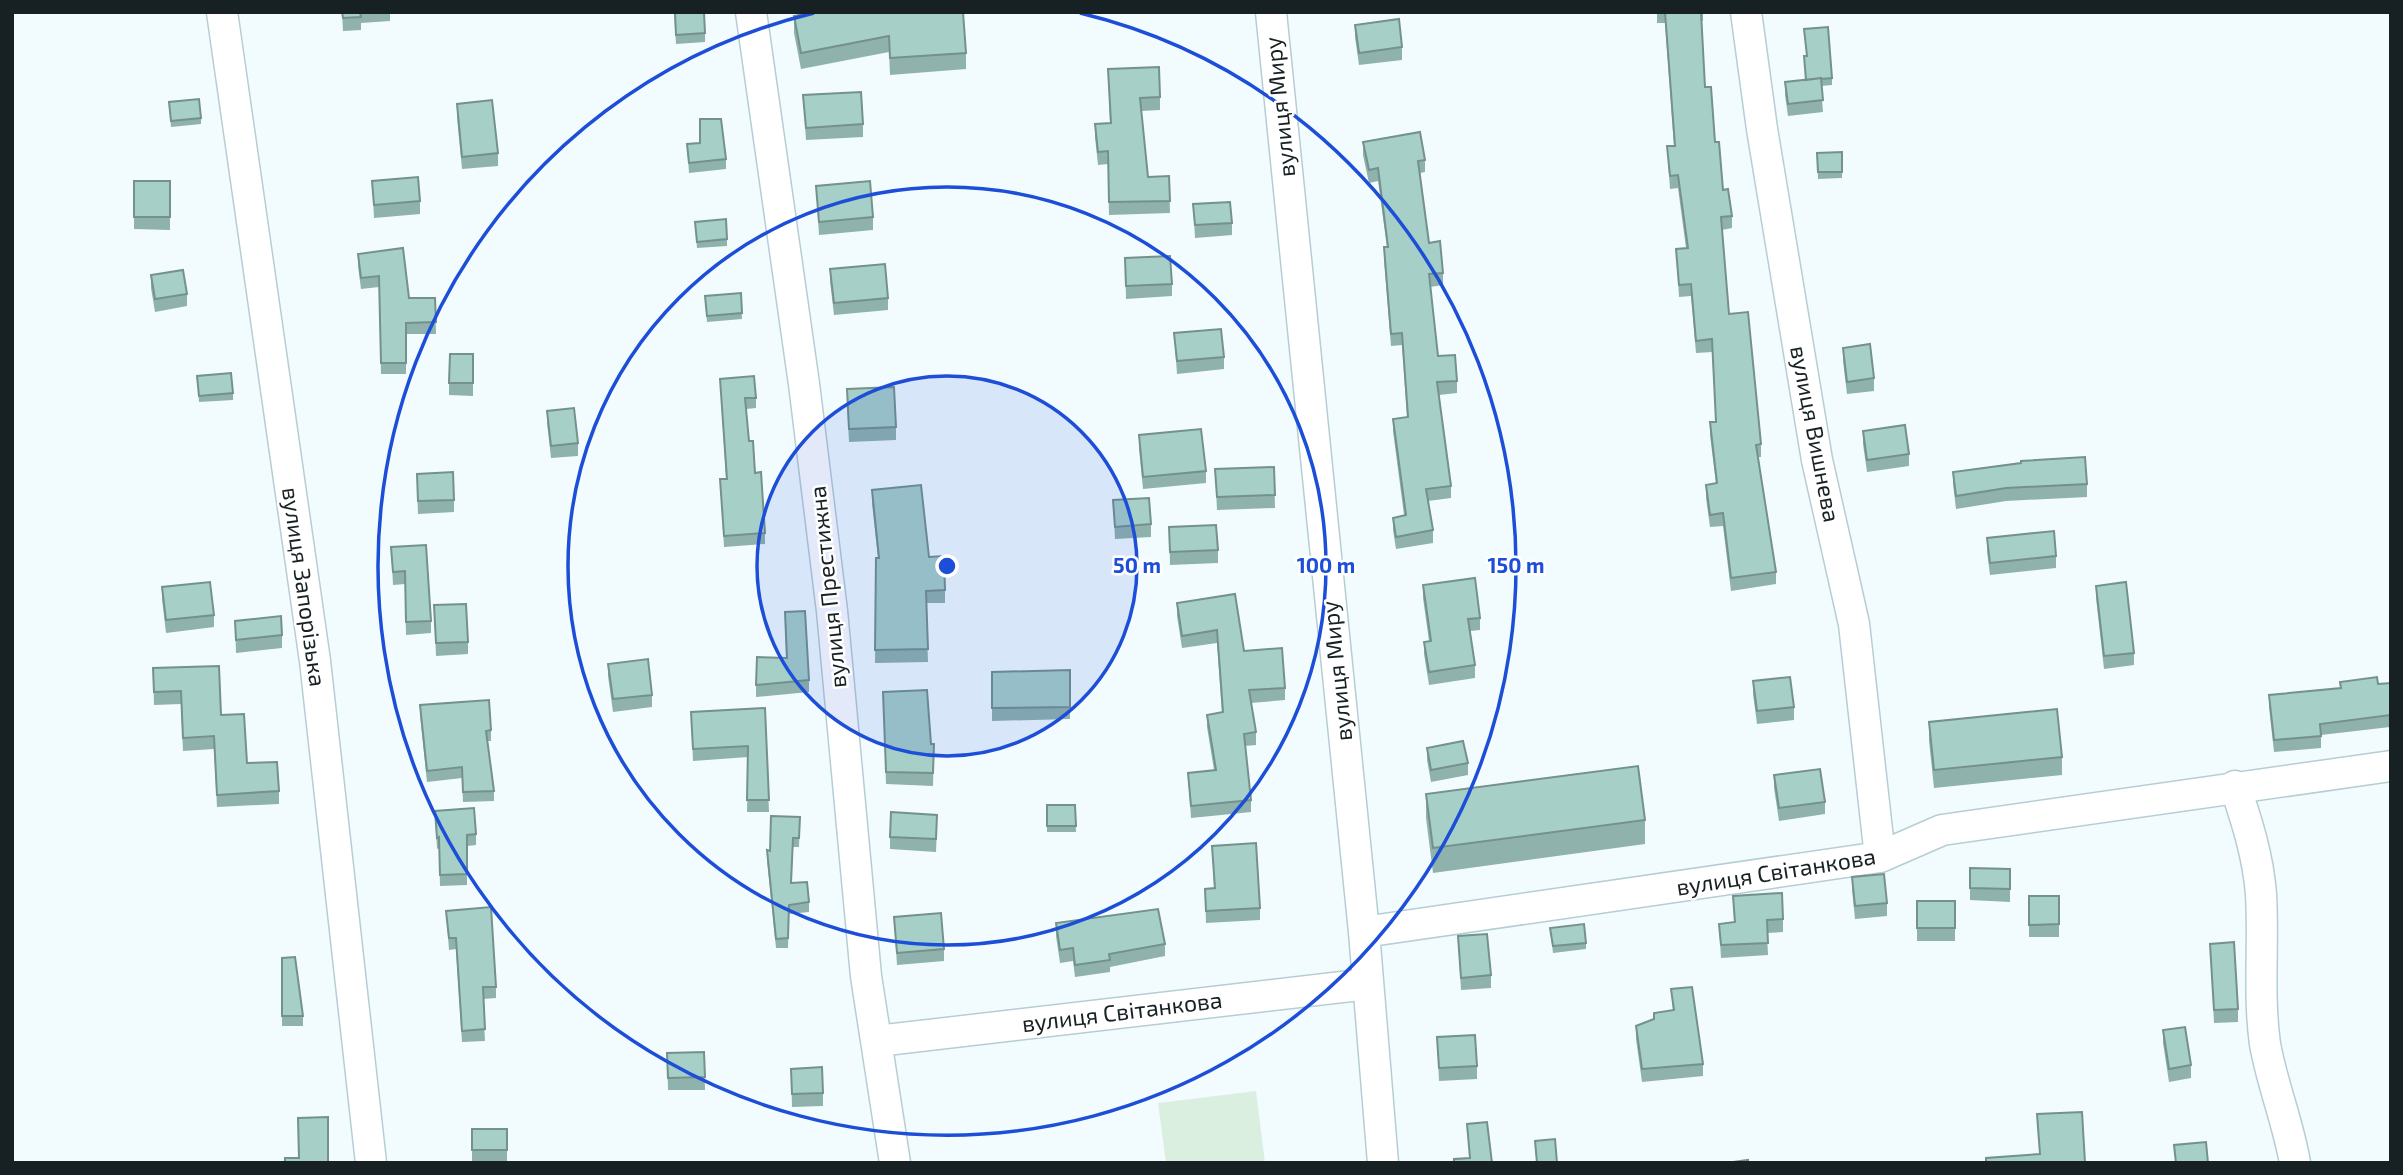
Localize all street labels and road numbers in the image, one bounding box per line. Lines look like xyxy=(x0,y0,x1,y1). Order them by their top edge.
street label: вулиця Миру xyxy=(1258,35,1301,179)
street label: вулиця Вишнева xyxy=(1784,343,1847,525)
street label: вулиця Престижна xyxy=(802,484,853,690)
street label: вулиця Запорізька xyxy=(276,485,333,688)
street label: вулиця Миру xyxy=(1315,599,1358,743)
street label: вулиця Світанкова xyxy=(1674,841,1878,902)
street label: вулиця Світанкова xyxy=(1020,985,1224,1038)

